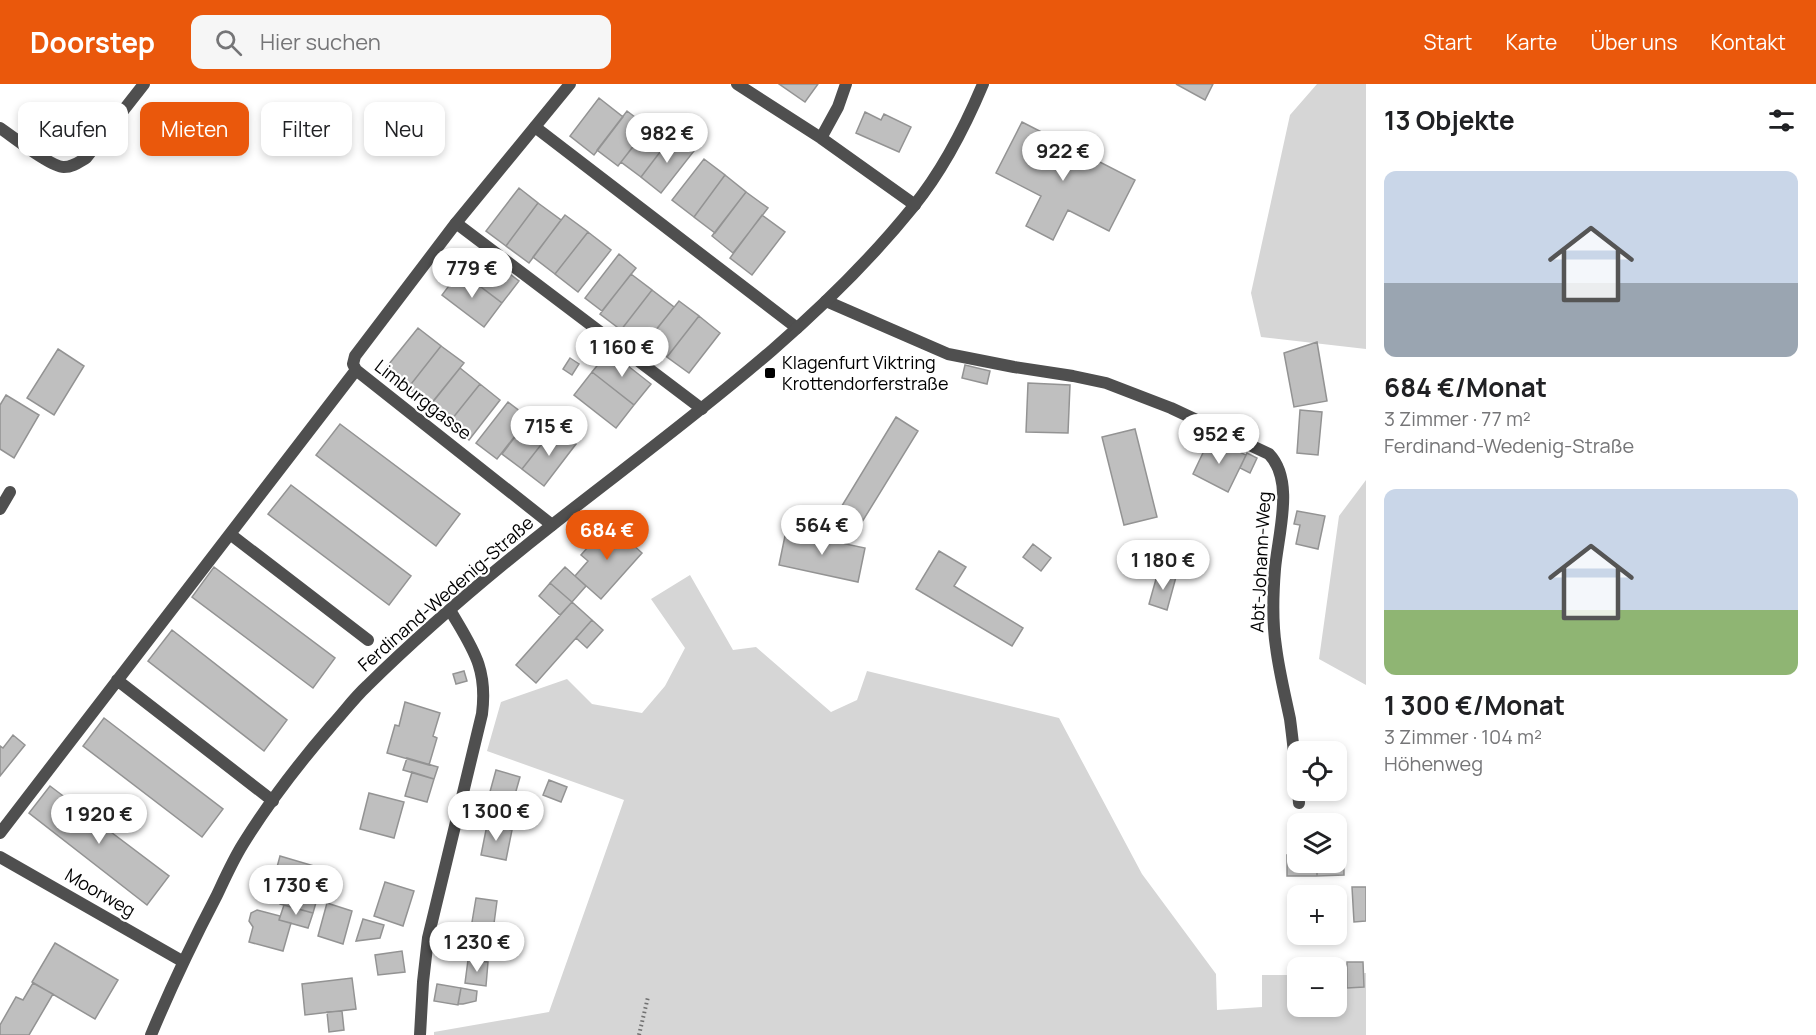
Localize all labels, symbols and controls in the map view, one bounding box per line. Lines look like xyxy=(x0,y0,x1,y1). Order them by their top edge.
search box xyxy=(191,15,611,69)
text: Doorstep xyxy=(30,23,155,61)
icon: search xyxy=(212,26,245,59)
text: Hier suchen xyxy=(260,27,381,57)
text: Start xyxy=(1423,28,1472,56)
text: Karte xyxy=(1505,28,1557,56)
text: Über uns xyxy=(1590,28,1678,56)
text: Kontakt xyxy=(1711,28,1786,56)
chip: Kaufen xyxy=(18,102,128,156)
chip: Mieten xyxy=(140,102,249,156)
chip: Filter xyxy=(261,102,352,156)
chip: Neu xyxy=(364,102,445,156)
text: 13 Objekte xyxy=(1384,102,1515,138)
icon: filters xyxy=(1765,104,1798,137)
pin: 982 € xyxy=(625,113,709,164)
text: 982 € xyxy=(640,119,694,146)
pin: 922 € xyxy=(1021,131,1105,182)
text: 922 € xyxy=(1036,137,1090,164)
icon: home xyxy=(1537,210,1645,318)
pin: 779 € xyxy=(430,248,514,299)
text: 779 € xyxy=(446,254,498,281)
pin: 1 160 € xyxy=(567,327,677,378)
text: 1 160 € xyxy=(590,333,654,360)
place label: Klagenfurt Viktring Krottendorferstraße xyxy=(782,350,948,395)
street label: Limburggasse xyxy=(370,354,477,445)
marker: Klagenfurt Viktring Krottendorferstraße xyxy=(763,366,777,380)
text: 684 €/Monat xyxy=(1384,369,1547,405)
text: 3 Zimmer · 77 m² xyxy=(1384,405,1531,432)
pin: 715 € xyxy=(507,406,591,457)
text: 715 € xyxy=(525,412,573,439)
pin: 952 € xyxy=(1177,414,1261,465)
text: 952 € xyxy=(1192,420,1246,447)
text: Ferdinand-Wedenig-Straße xyxy=(1384,432,1634,459)
street label: Abt-Johann-Weg xyxy=(1244,491,1276,633)
pin: 564 € xyxy=(780,505,864,556)
street label: Ferdinand-Wedenig-Straße xyxy=(352,510,538,676)
pin: 684 € xyxy=(565,510,649,561)
text: 564 € xyxy=(795,511,849,538)
text: 684 € xyxy=(580,516,634,543)
icon: home xyxy=(1537,528,1645,636)
pin: 1 180 € xyxy=(1108,540,1218,591)
text: 1 180 € xyxy=(1131,546,1195,573)
text: 1 300 €/Monat xyxy=(1384,687,1565,723)
text: 3 Zimmer · 104 m² xyxy=(1384,723,1542,750)
map controls xyxy=(1287,741,1347,1017)
button: locate xyxy=(1287,741,1347,801)
text: Höhenweg xyxy=(1384,750,1483,777)
pin: 1 300 € xyxy=(441,791,551,842)
pin: 1 920 € xyxy=(44,794,154,845)
text: 1 300 € xyxy=(462,797,530,824)
text: 1 920 € xyxy=(65,800,133,827)
button: layers xyxy=(1287,813,1347,873)
street label: Moorweg xyxy=(61,862,140,922)
pin: 1 730 € xyxy=(241,865,351,916)
text: 1 730 € xyxy=(263,871,329,898)
button: + xyxy=(1287,885,1347,945)
pin: 1 230 € xyxy=(422,922,532,973)
text: 1 230 € xyxy=(443,928,511,955)
button: − xyxy=(1287,957,1347,1017)

